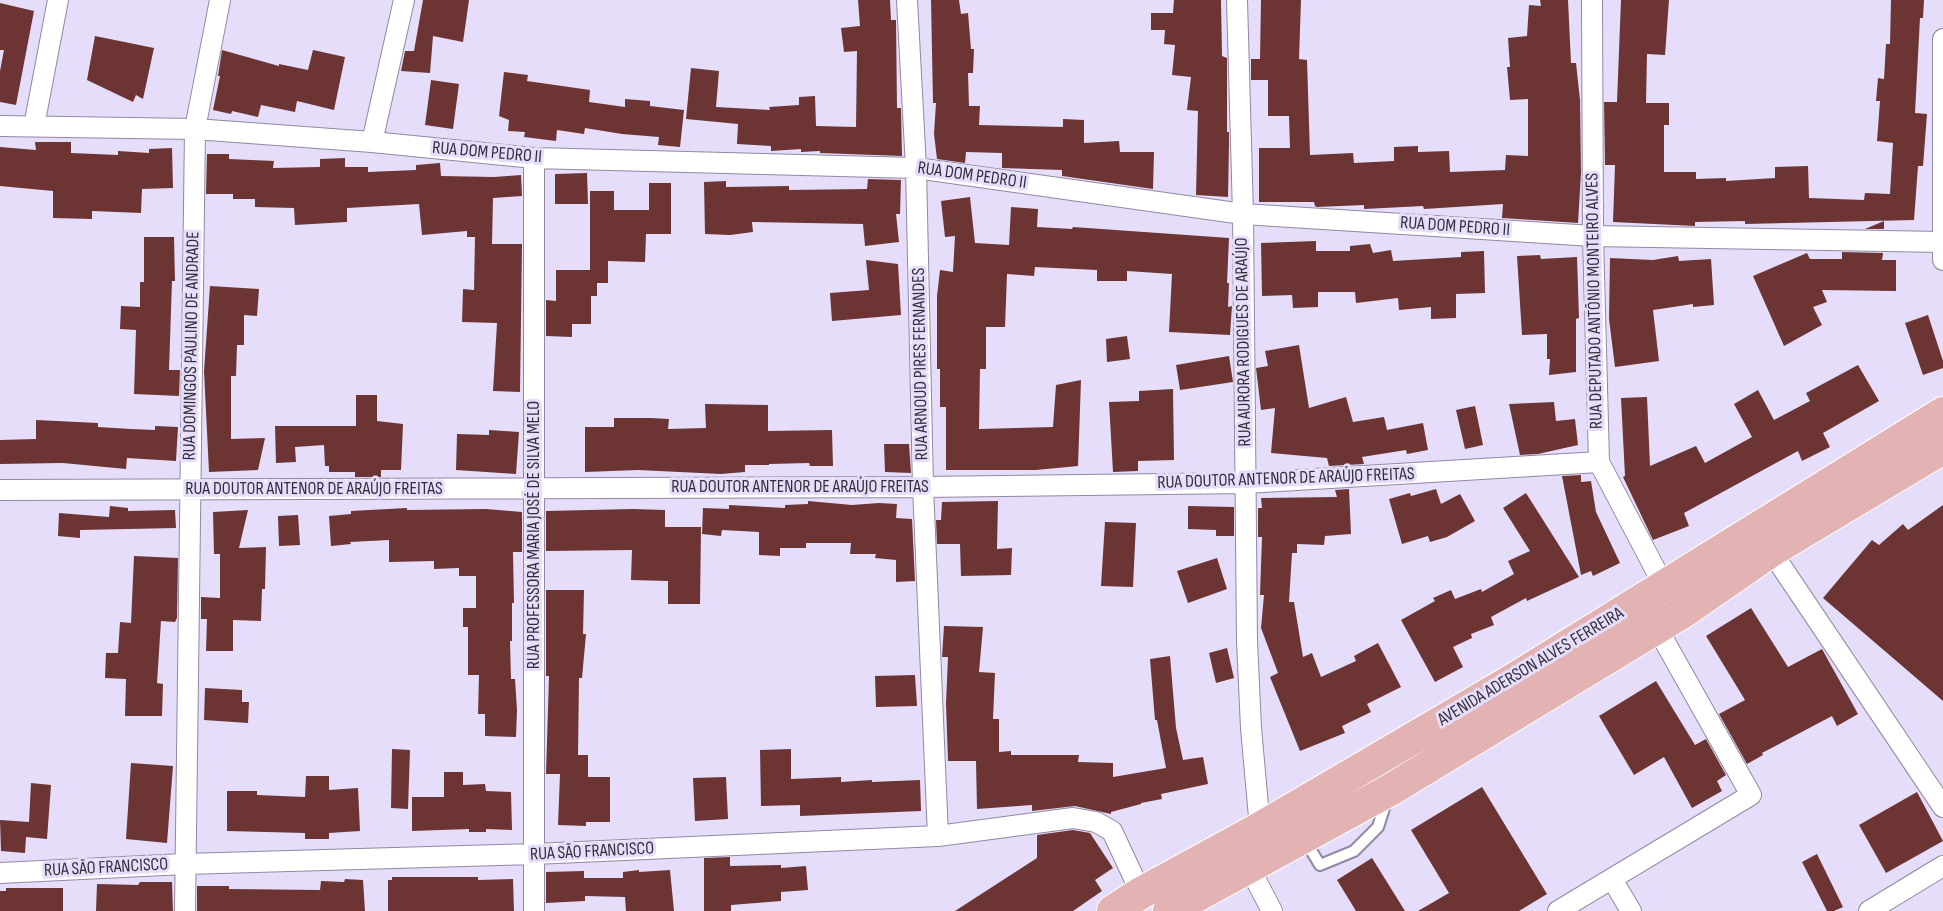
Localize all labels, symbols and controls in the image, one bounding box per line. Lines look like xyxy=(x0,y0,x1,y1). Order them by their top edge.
street label: RUA DOM PEDRO II xyxy=(431,137,543,169)
street label: RUA DOM PEDRO II xyxy=(916,158,1028,194)
street label: RUA DEPUTADO ANTÔNIO MONTEIRO ALVES xyxy=(1582,173,1608,429)
street label: RUA DOM PEDRO II xyxy=(1399,212,1511,242)
street label: RUA DOMINGOS PAULINO DE ANDRADE xyxy=(179,231,205,461)
street label: RUA AURORA RODIGUES DE ARAÚJO xyxy=(1231,237,1257,447)
street label: RUA ARNOUD PIRES FERNANDES xyxy=(909,267,933,461)
street label: RUA PROFESSORA MARIA JOSÉ DE SILVA MELO xyxy=(523,401,545,669)
street label: RUA DOUTOR ANTENOR DE ARAÚJO FREITAS xyxy=(1157,464,1415,494)
street label: RUA DOUTOR ANTENOR DE ARAÚJO FREITAS xyxy=(671,476,929,498)
street label: RUA DOUTOR ANTENOR DE ARAÚJO FREITAS xyxy=(185,478,443,500)
street label: AVENIDA ADERSON ALVES FERREIRA xyxy=(1434,603,1628,731)
street label: RUA SÃO FRANCISCO xyxy=(529,838,655,866)
street label: RUA SÃO FRANCISCO xyxy=(43,854,169,882)

